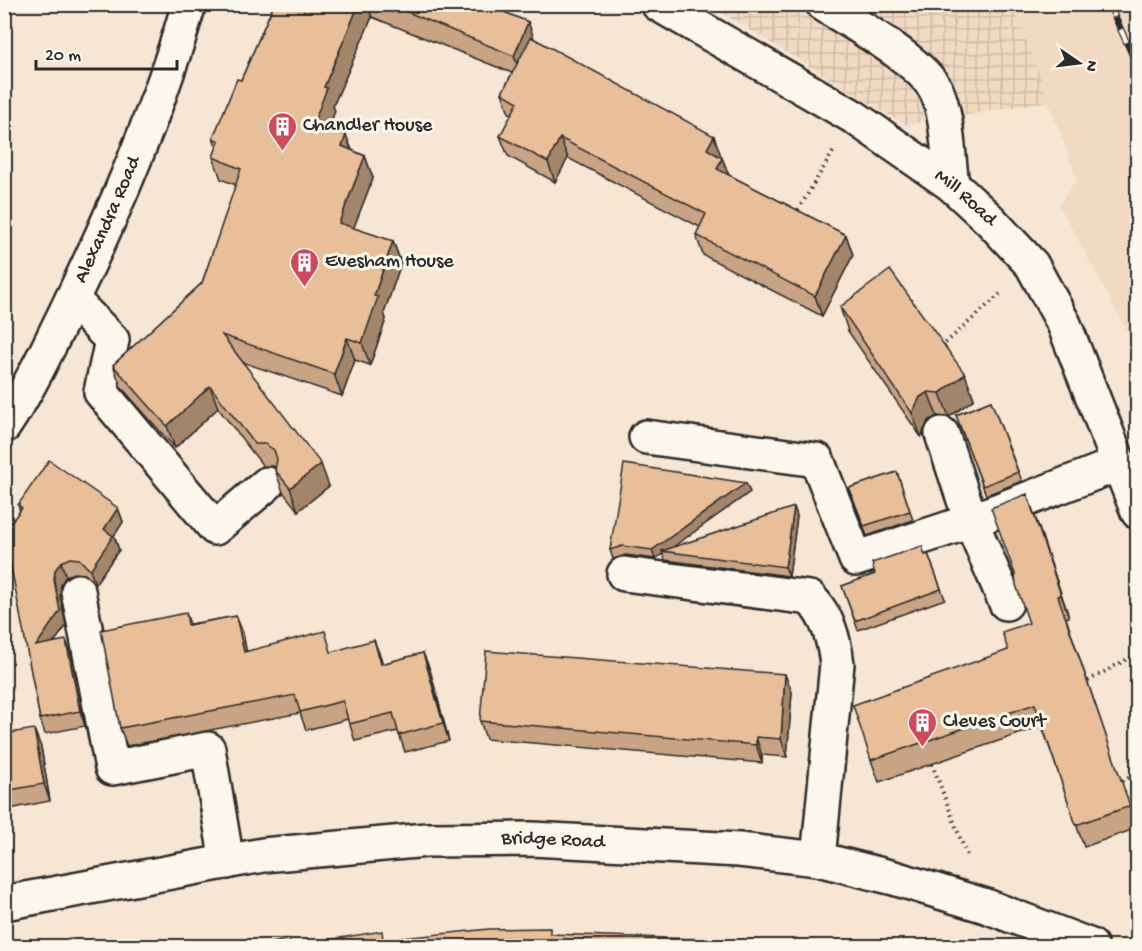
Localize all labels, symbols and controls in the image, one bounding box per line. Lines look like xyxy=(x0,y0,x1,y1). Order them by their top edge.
scale bar xyxy=(36,33,177,71)
north arrow xyxy=(1049,33,1109,93)
text: 20 m xyxy=(45,46,81,67)
text: N xyxy=(1080,58,1101,74)
building icon: Chandler House xyxy=(266,110,298,152)
place label: Chandler House xyxy=(303,115,433,138)
street label: Alexandra Road xyxy=(70,151,147,287)
street label: Mill Road xyxy=(930,165,1003,233)
building icon: Evesham House xyxy=(288,246,320,288)
place label: Evesham House xyxy=(325,251,454,274)
building icon: Cleves Court xyxy=(906,706,938,748)
place label: Cleves Court xyxy=(943,711,1047,734)
street label: Bridge Road xyxy=(500,827,607,854)

